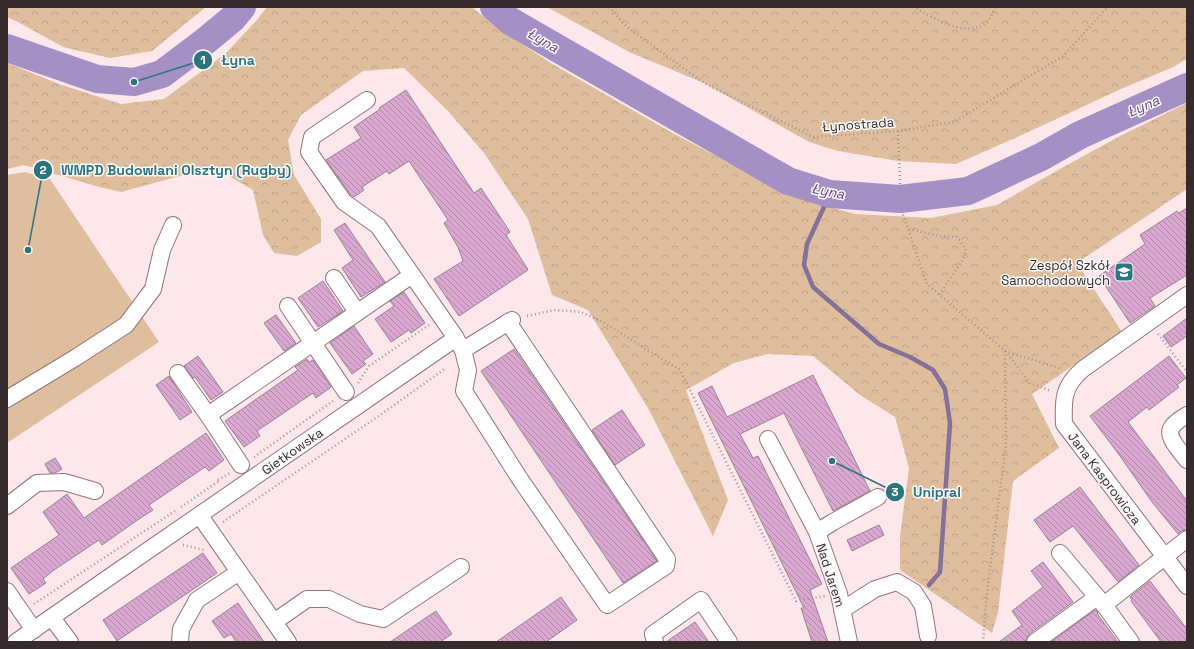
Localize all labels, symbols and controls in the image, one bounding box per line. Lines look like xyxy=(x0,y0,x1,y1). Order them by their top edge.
water label: Łyna xyxy=(524,24,563,57)
callout: Łyna xyxy=(193,47,263,73)
text: Łyna xyxy=(221,51,255,69)
text: 1 xyxy=(200,52,206,68)
water label: Łyna xyxy=(1124,91,1163,121)
street label: Łynostrada xyxy=(821,113,895,135)
callout: WMPD Budowlani Olsztyn (Rugby) xyxy=(33,157,299,183)
text: WMPD Budowlani Olsztyn (Rugby) xyxy=(61,161,291,179)
text: 2 xyxy=(39,162,47,178)
water label: Łyna xyxy=(810,179,847,203)
place label: Zespół Szkół Samochodowych xyxy=(1001,257,1110,289)
school or university icon: Zespół Szkół Samochodowych xyxy=(1113,261,1135,283)
street label: Gietkowska xyxy=(258,424,327,479)
street label: Jana Kasprowicza xyxy=(1064,428,1145,529)
callout: Unipral xyxy=(885,479,969,505)
text: Unipral xyxy=(913,483,961,501)
text: 3 xyxy=(891,484,899,500)
street label: Nad Jarem xyxy=(812,541,849,609)

